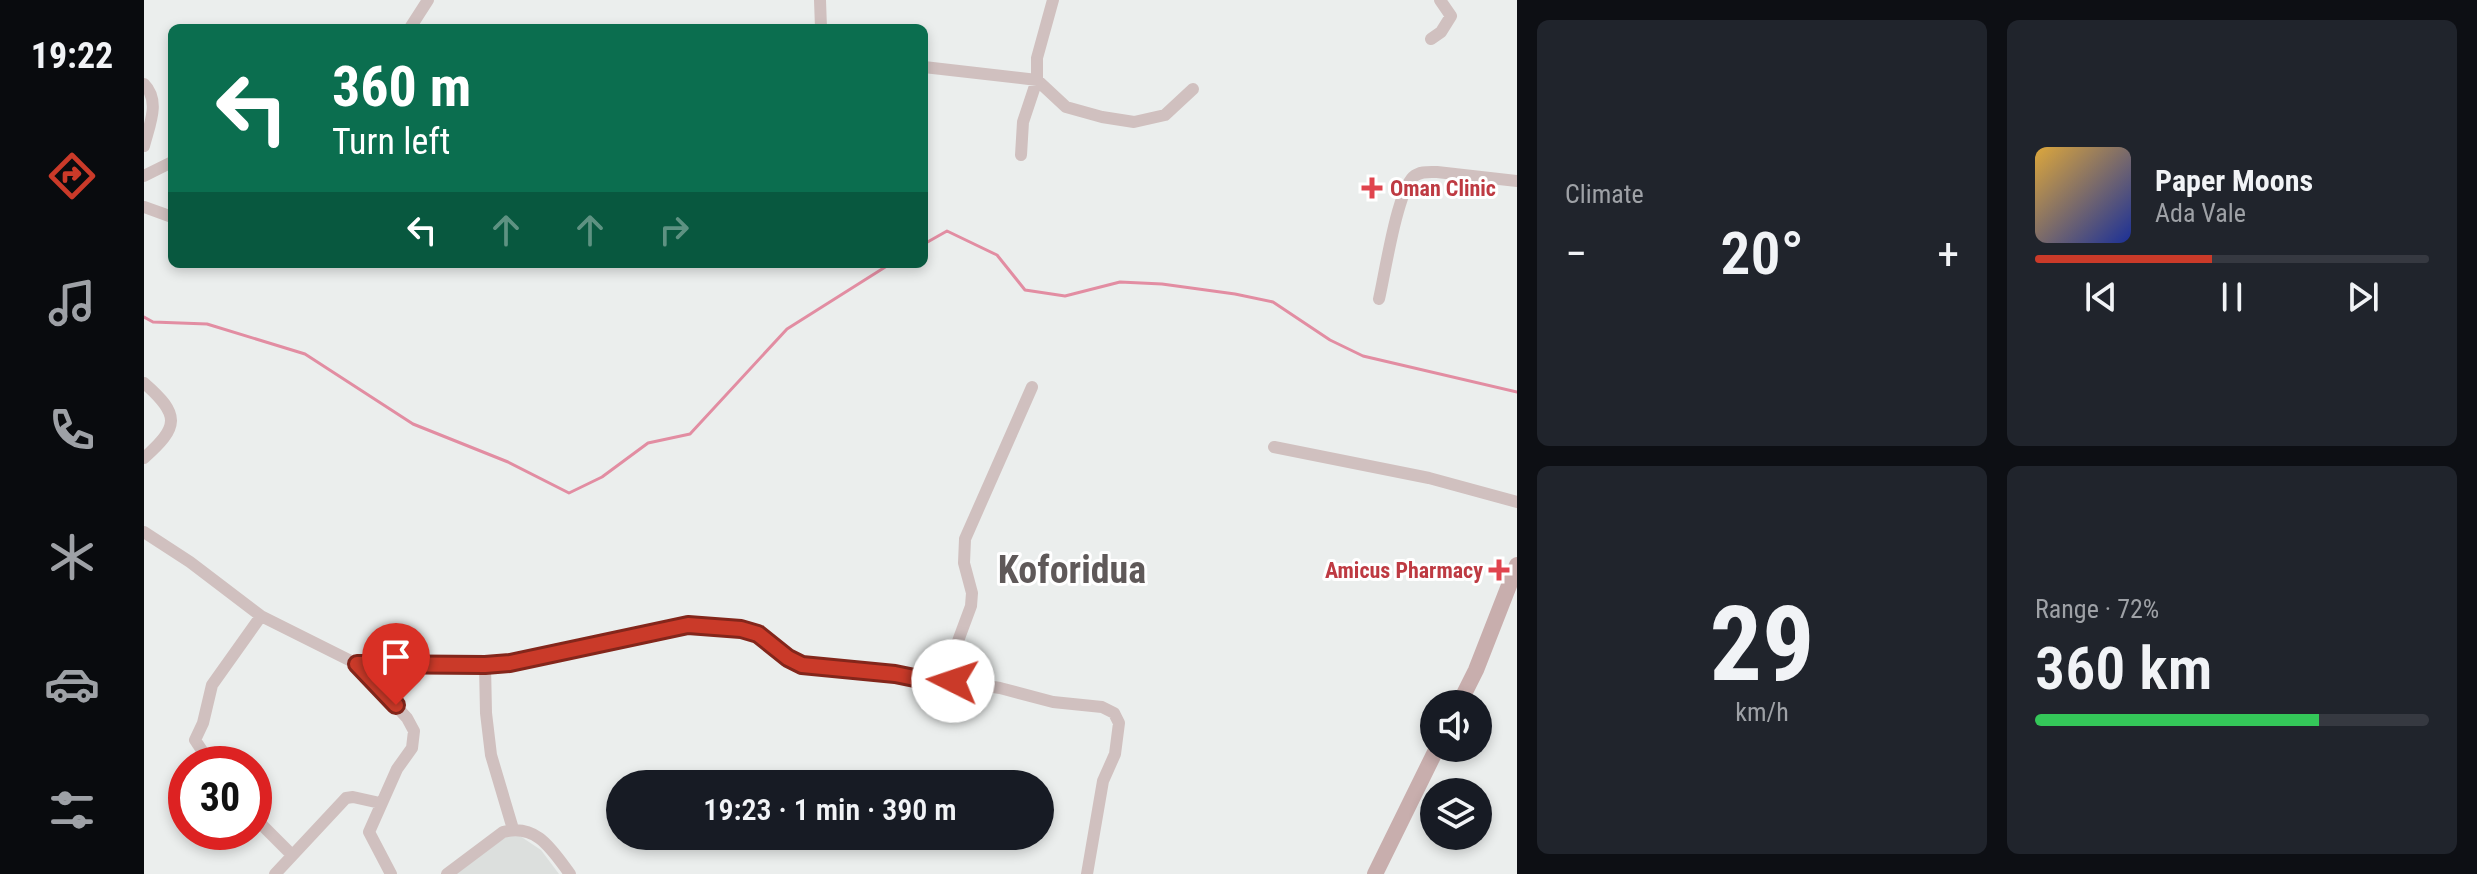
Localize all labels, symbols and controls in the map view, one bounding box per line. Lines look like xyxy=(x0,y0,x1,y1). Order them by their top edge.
text: 19:22 xyxy=(31,35,113,77)
text: 360 m xyxy=(332,54,471,120)
icon: left xyxy=(200,56,304,160)
text: Turn left xyxy=(332,121,450,163)
icon: directions xyxy=(44,148,100,204)
text: Paper Moons xyxy=(2155,163,2313,198)
place label: Oman Clinic xyxy=(1390,176,1496,201)
marker: Oman Clinic xyxy=(1361,177,1383,199)
text: Climate xyxy=(1565,179,1644,209)
text: Ada Vale xyxy=(2155,198,2246,228)
icon: left xyxy=(400,208,444,252)
icon: ahead xyxy=(484,208,528,252)
icon: ahead xyxy=(568,208,612,252)
icon: right xyxy=(652,208,696,252)
text: 20° xyxy=(1720,218,1804,289)
text: − xyxy=(1565,228,1587,280)
text: + xyxy=(1937,228,1959,280)
icon: music xyxy=(44,275,100,331)
icon: previous xyxy=(2079,275,2123,319)
icon: pause xyxy=(2210,275,2254,319)
icon: next xyxy=(2341,275,2385,319)
icon: phone xyxy=(44,402,100,458)
icon: climate xyxy=(44,529,100,585)
district label: Koforidua xyxy=(998,548,1146,592)
place label: Amicus Pharmacy xyxy=(1325,558,1483,583)
marker: Amicus Pharmacy xyxy=(1490,561,1508,579)
text: 29 xyxy=(1709,584,1815,705)
text: Range · 72% xyxy=(2035,594,2159,624)
pin xyxy=(362,623,430,705)
text: 360 km xyxy=(2035,633,2212,704)
icon: arrive xyxy=(374,635,418,679)
position arrow xyxy=(911,639,995,723)
icon: car xyxy=(44,656,100,712)
map controls xyxy=(1420,690,1492,850)
button: sound xyxy=(1420,690,1492,762)
text: km/h xyxy=(1735,697,1789,727)
speed limit sign: 30 xyxy=(168,746,272,850)
button: layers xyxy=(1420,778,1492,850)
icon: filters xyxy=(44,782,100,838)
text: 19:23 · 1 min · 390 m xyxy=(703,792,957,827)

